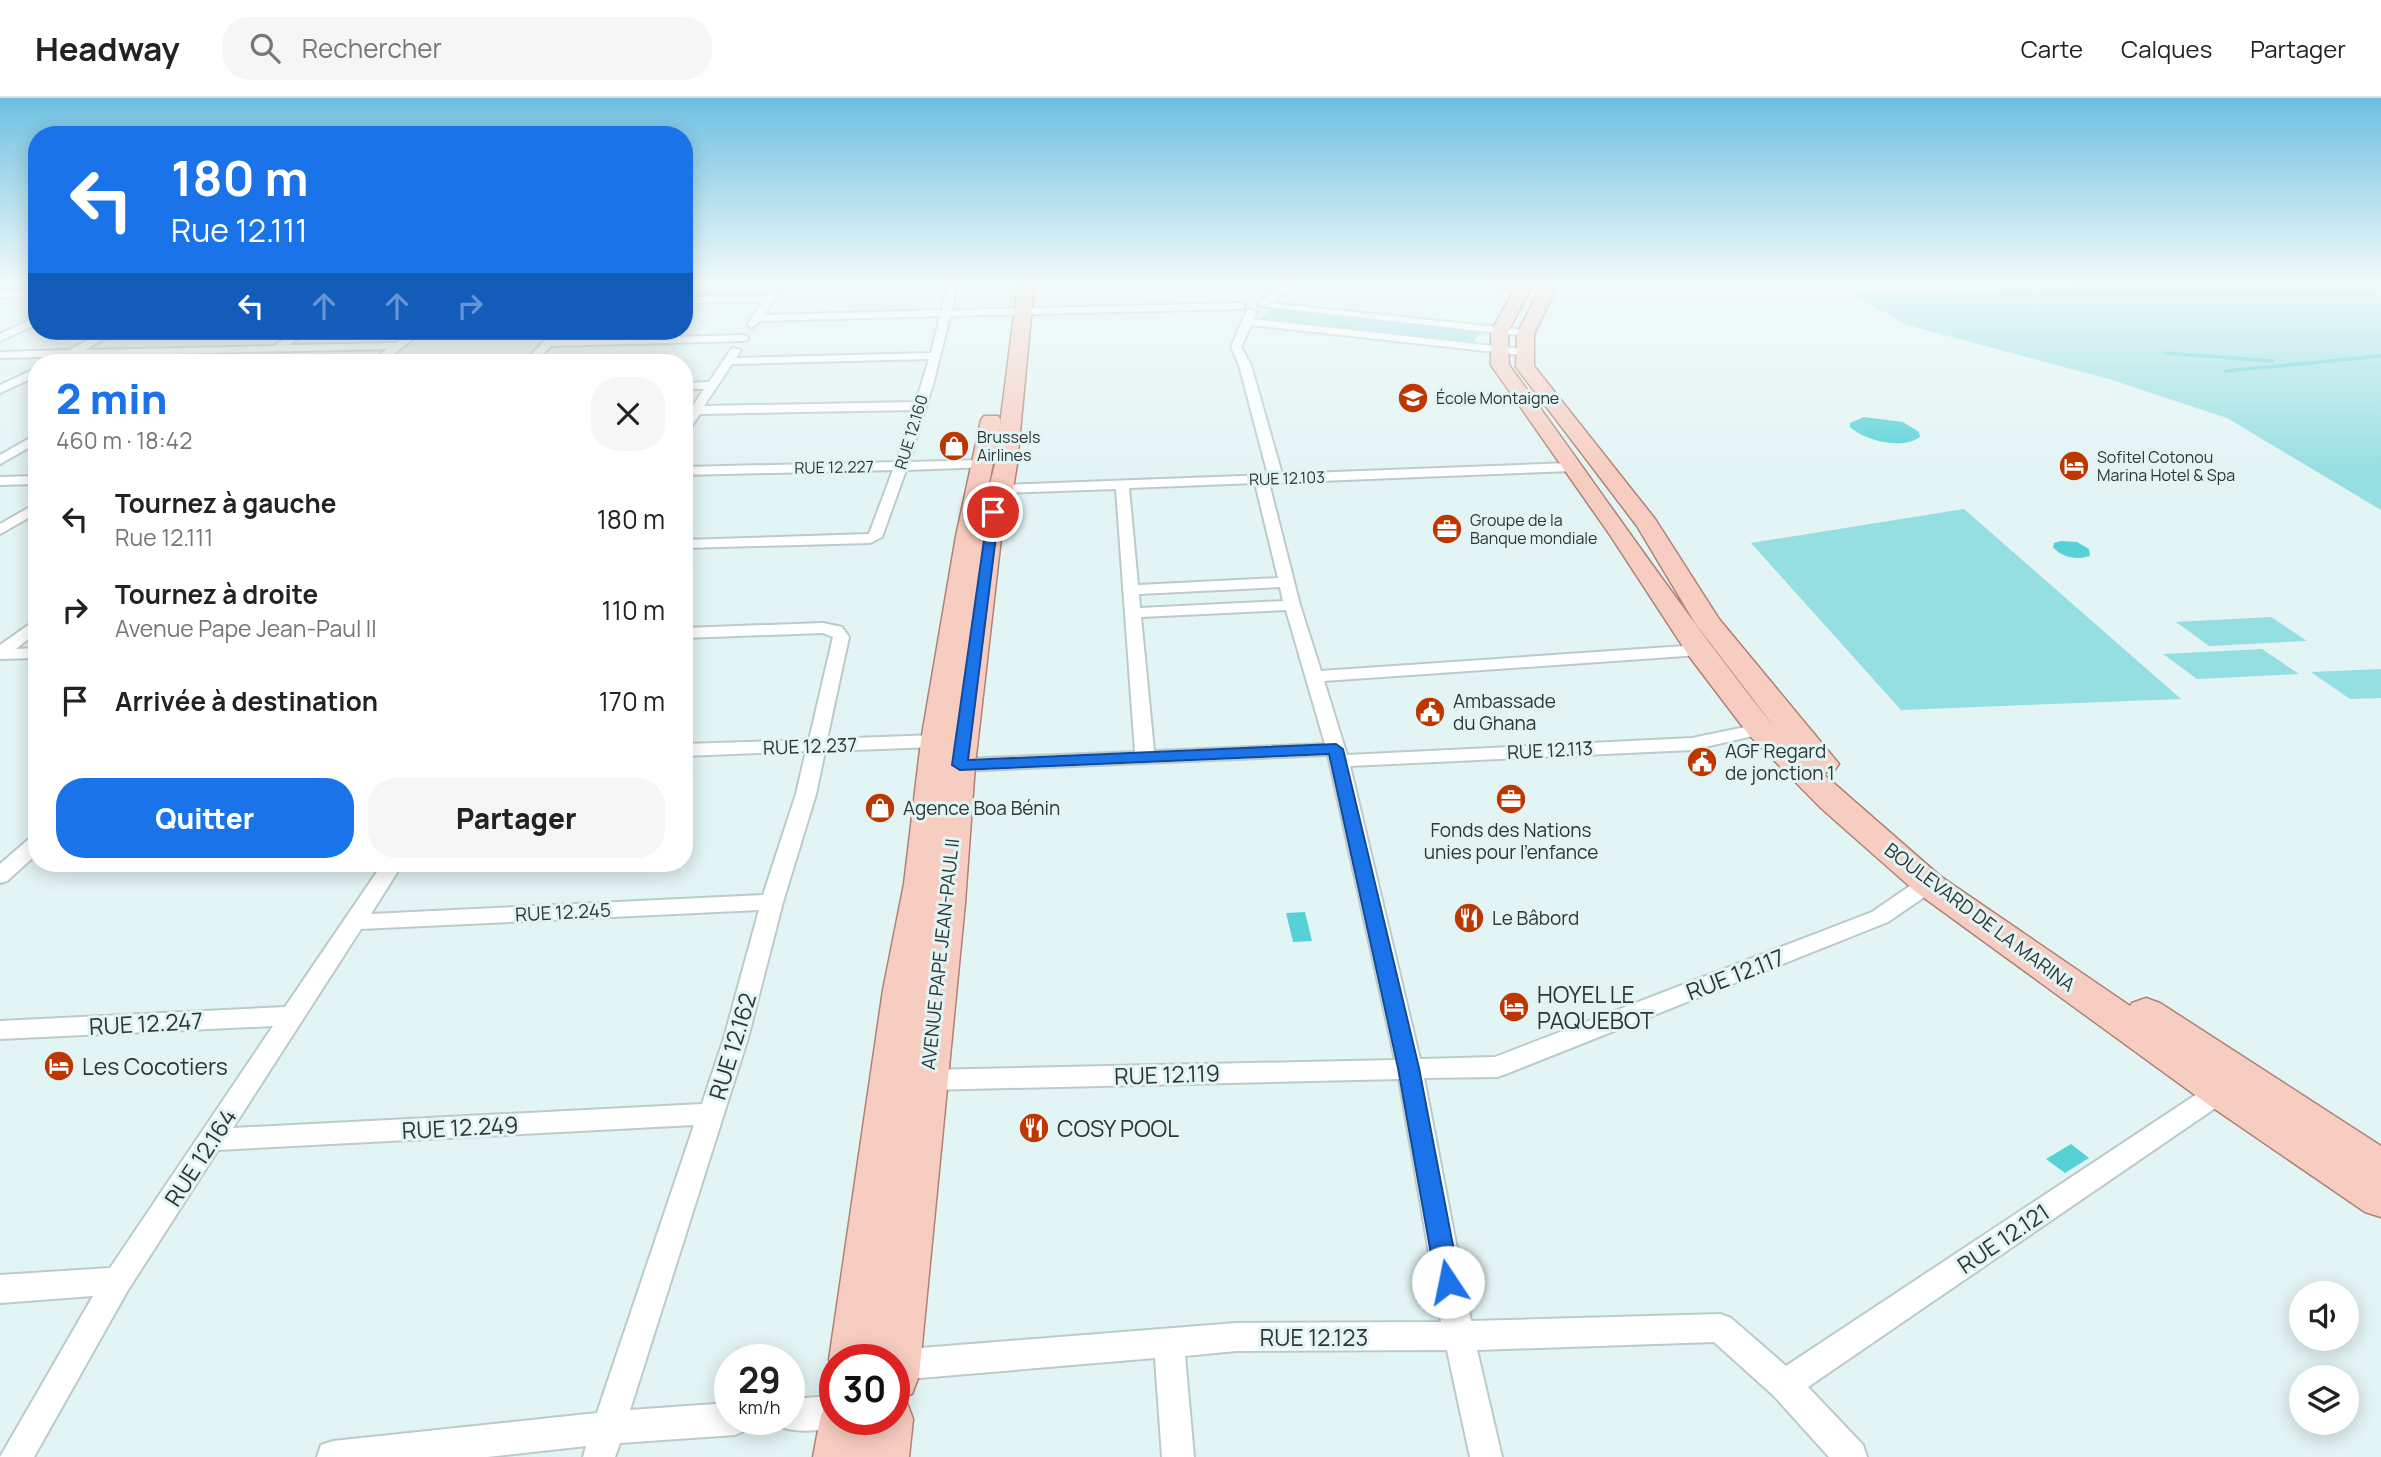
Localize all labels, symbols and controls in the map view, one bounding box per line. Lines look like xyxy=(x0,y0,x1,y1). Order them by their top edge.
search box xyxy=(222,17,712,80)
text: Headway xyxy=(35,26,180,71)
icon: search xyxy=(246,29,284,67)
text: Rechercher xyxy=(302,30,442,66)
text: Carte xyxy=(2021,32,2083,65)
text: Calques xyxy=(2121,32,2212,65)
text: Partager xyxy=(2250,32,2346,65)
text: 180 m xyxy=(171,144,309,211)
icon: left xyxy=(56,154,147,245)
text: Rue 12.111 xyxy=(171,208,308,252)
icon: left xyxy=(232,287,270,325)
icon: ahead xyxy=(305,287,343,325)
icon: ahead xyxy=(378,287,416,325)
icon: right xyxy=(451,287,489,325)
text: 2 min xyxy=(56,369,167,427)
button: close xyxy=(591,377,665,451)
school or university icon: École Montaigne xyxy=(1396,381,1430,415)
place label: École Montaigne xyxy=(1436,387,1559,409)
street label: RUE 12.160 xyxy=(889,392,933,472)
text: 460 m · 18:42 xyxy=(56,424,192,456)
place label: Brussels Airlines xyxy=(977,426,1040,466)
shop icon: Brussels Airlines xyxy=(937,429,971,463)
place label: Sofitel Cotonou Marina Hotel & Spa xyxy=(2097,446,2235,486)
hotel icon: Sofitel Cotonou Marina Hotel & Spa xyxy=(2057,449,2091,483)
street label: RUE 12.227 xyxy=(794,455,874,479)
street label: RUE 12.103 xyxy=(1249,466,1325,490)
pin xyxy=(963,482,1023,542)
text: Tournez à gauche xyxy=(115,485,336,521)
icon: arrive xyxy=(974,493,1012,531)
icon: left xyxy=(56,500,94,538)
text: 180 m xyxy=(597,501,665,537)
place label: Groupe de la Banque mondiale xyxy=(1470,509,1597,549)
office icon: Groupe de la Banque mondiale xyxy=(1430,512,1464,546)
text: Rue 12.111 xyxy=(115,521,213,553)
text: Tournez à droite xyxy=(115,576,318,612)
icon: right xyxy=(56,591,94,629)
text: 110 m xyxy=(602,592,665,628)
text: Avenue Pape Jean-Paul II xyxy=(115,612,377,644)
icon: arrive xyxy=(56,682,94,720)
text: Arrivée à destination xyxy=(115,683,378,719)
text: 170 m xyxy=(599,683,665,719)
place label: Ambassade du Ghana xyxy=(1453,688,1556,736)
public building icon: Ambassade du Ghana xyxy=(1413,695,1447,729)
street label: RUE 12.237 xyxy=(763,731,857,761)
street label: RUE 12.113 xyxy=(1506,735,1594,765)
place label: AGF Regard de jonction 1 xyxy=(1725,738,1835,786)
public building icon: AGF Regard de jonction 1 xyxy=(1685,745,1719,779)
button: Quitter xyxy=(56,778,354,858)
button: Partager xyxy=(368,778,665,858)
office icon: Fonds des Nations unies pour l’enfance xyxy=(1494,782,1528,816)
shop icon: Agence Boa Bénin xyxy=(863,791,897,825)
place label: Agence Boa Bénin xyxy=(903,795,1060,821)
place label: Fonds des Nations unies pour l’enfance xyxy=(1424,817,1598,865)
street label: AVENUE PAPE JEAN-PAUL II xyxy=(915,837,965,1071)
street label: BOULEVARD DE LA MARINA xyxy=(1879,837,2081,997)
street label: RUE 12.245 xyxy=(515,897,611,927)
restaurant icon: Le Bâbord xyxy=(1452,901,1486,935)
place label: Le Bâbord xyxy=(1492,905,1579,931)
street label: RUE 12.117 xyxy=(1681,941,1789,1007)
place label: HOYEL LE PAQUEBOT xyxy=(1537,978,1654,1036)
street label: RUE 12.162 xyxy=(701,989,763,1103)
hotel icon: HOYEL LE PAQUEBOT xyxy=(1497,990,1531,1024)
street label: RUE 12.247 xyxy=(88,1004,204,1042)
hotel icon: Les Cocotiers xyxy=(42,1049,76,1083)
place label: Les Cocotiers xyxy=(82,1050,228,1082)
street label: RUE 12.119 xyxy=(1114,1056,1220,1092)
street label: RUE 12.164 xyxy=(157,1102,243,1212)
street label: RUE 12.249 xyxy=(401,1108,519,1146)
restaurant icon: COSY POOL xyxy=(1017,1111,1051,1145)
place label: COSY POOL xyxy=(1057,1112,1179,1144)
street label: RUE 12.121 xyxy=(1951,1196,2055,1280)
position arrow xyxy=(1411,1245,1485,1319)
map controls xyxy=(2289,1281,2359,1435)
button: sound xyxy=(2289,1281,2359,1351)
street label: RUE 12.123 xyxy=(1260,1321,1368,1353)
speed limit sign: 30 xyxy=(819,1344,910,1435)
text: 29 xyxy=(738,1356,781,1404)
button: layers xyxy=(2289,1365,2359,1435)
text: km/h xyxy=(739,1395,780,1419)

